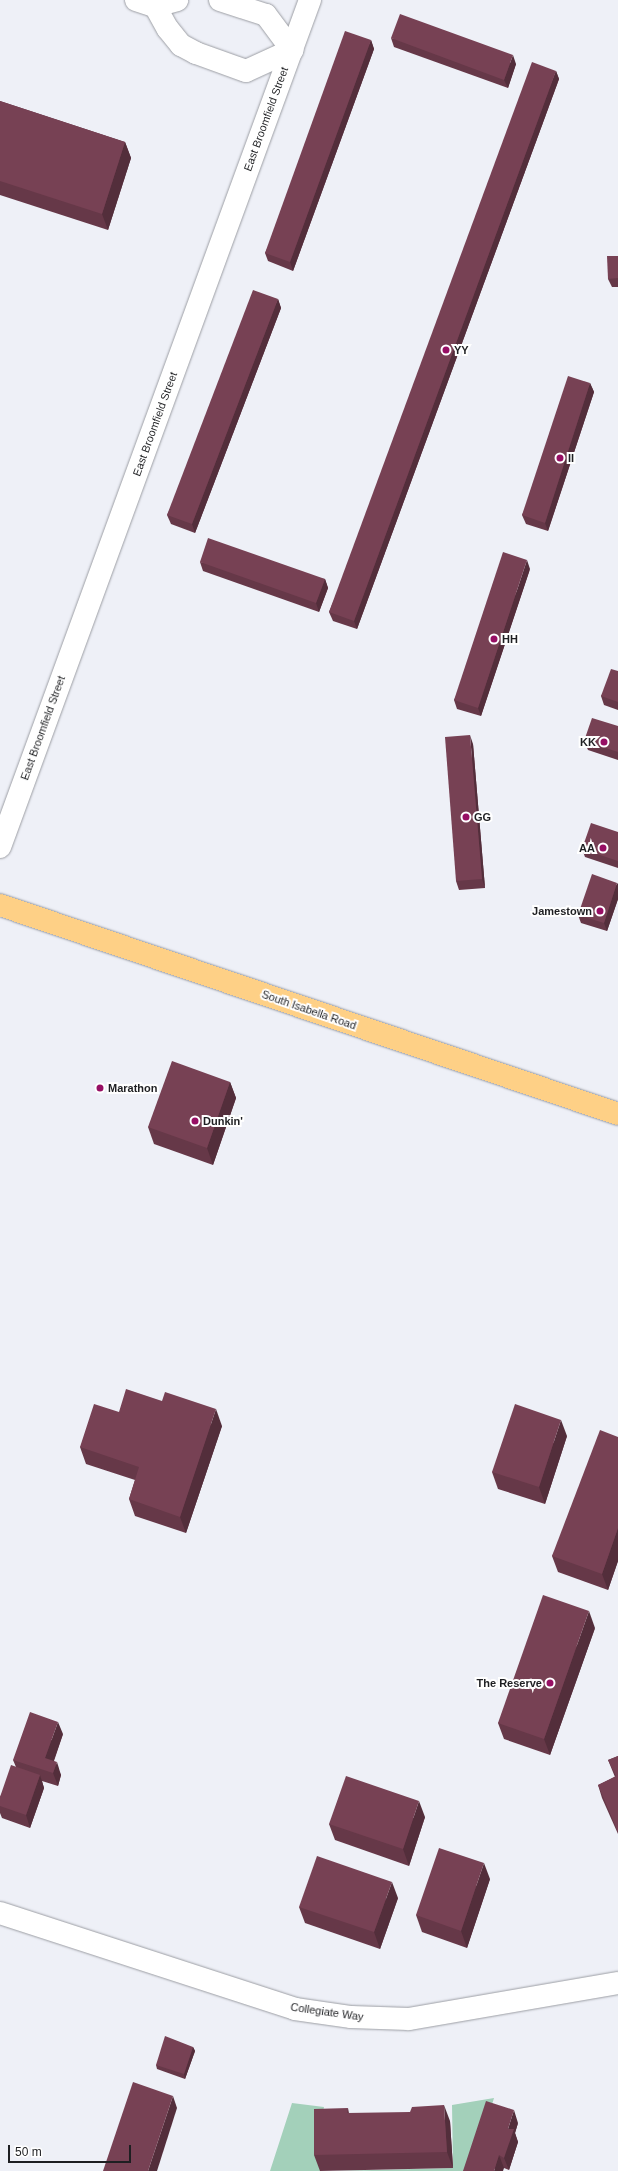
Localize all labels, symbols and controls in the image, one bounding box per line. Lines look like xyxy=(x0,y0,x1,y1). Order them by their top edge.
street label: East Broomfield Street xyxy=(241,65,291,173)
place label: YY xyxy=(454,343,469,357)
marker: YY xyxy=(441,345,451,355)
street label: East Broomfield Street xyxy=(130,370,180,478)
place label: II xyxy=(568,451,574,465)
marker: II xyxy=(555,453,565,463)
place label: HH xyxy=(502,632,518,646)
marker: HH xyxy=(489,634,499,644)
street label: East Broomfield Street xyxy=(18,674,68,782)
place label: KK xyxy=(580,735,596,749)
marker: KK xyxy=(599,737,609,747)
place label: GG xyxy=(474,810,491,824)
marker: GG xyxy=(461,812,471,822)
place label: AA xyxy=(579,841,595,855)
marker: AA xyxy=(598,843,608,853)
place label: Jamestown xyxy=(532,904,592,918)
marker: Jamestown xyxy=(595,906,605,916)
street label: South Isabella Road xyxy=(260,988,358,1032)
place label: Marathon xyxy=(108,1081,158,1095)
marker: Marathon xyxy=(95,1083,105,1093)
place label: Dunkin' xyxy=(203,1114,243,1128)
marker: Dunkin' xyxy=(190,1116,200,1126)
place label: The Reserve xyxy=(477,1676,542,1690)
marker: The Reserve xyxy=(545,1678,555,1688)
street label: Collegiate Way xyxy=(290,2000,364,2024)
scale bar xyxy=(10,2137,133,2163)
text: 50 m xyxy=(15,2145,42,2159)

